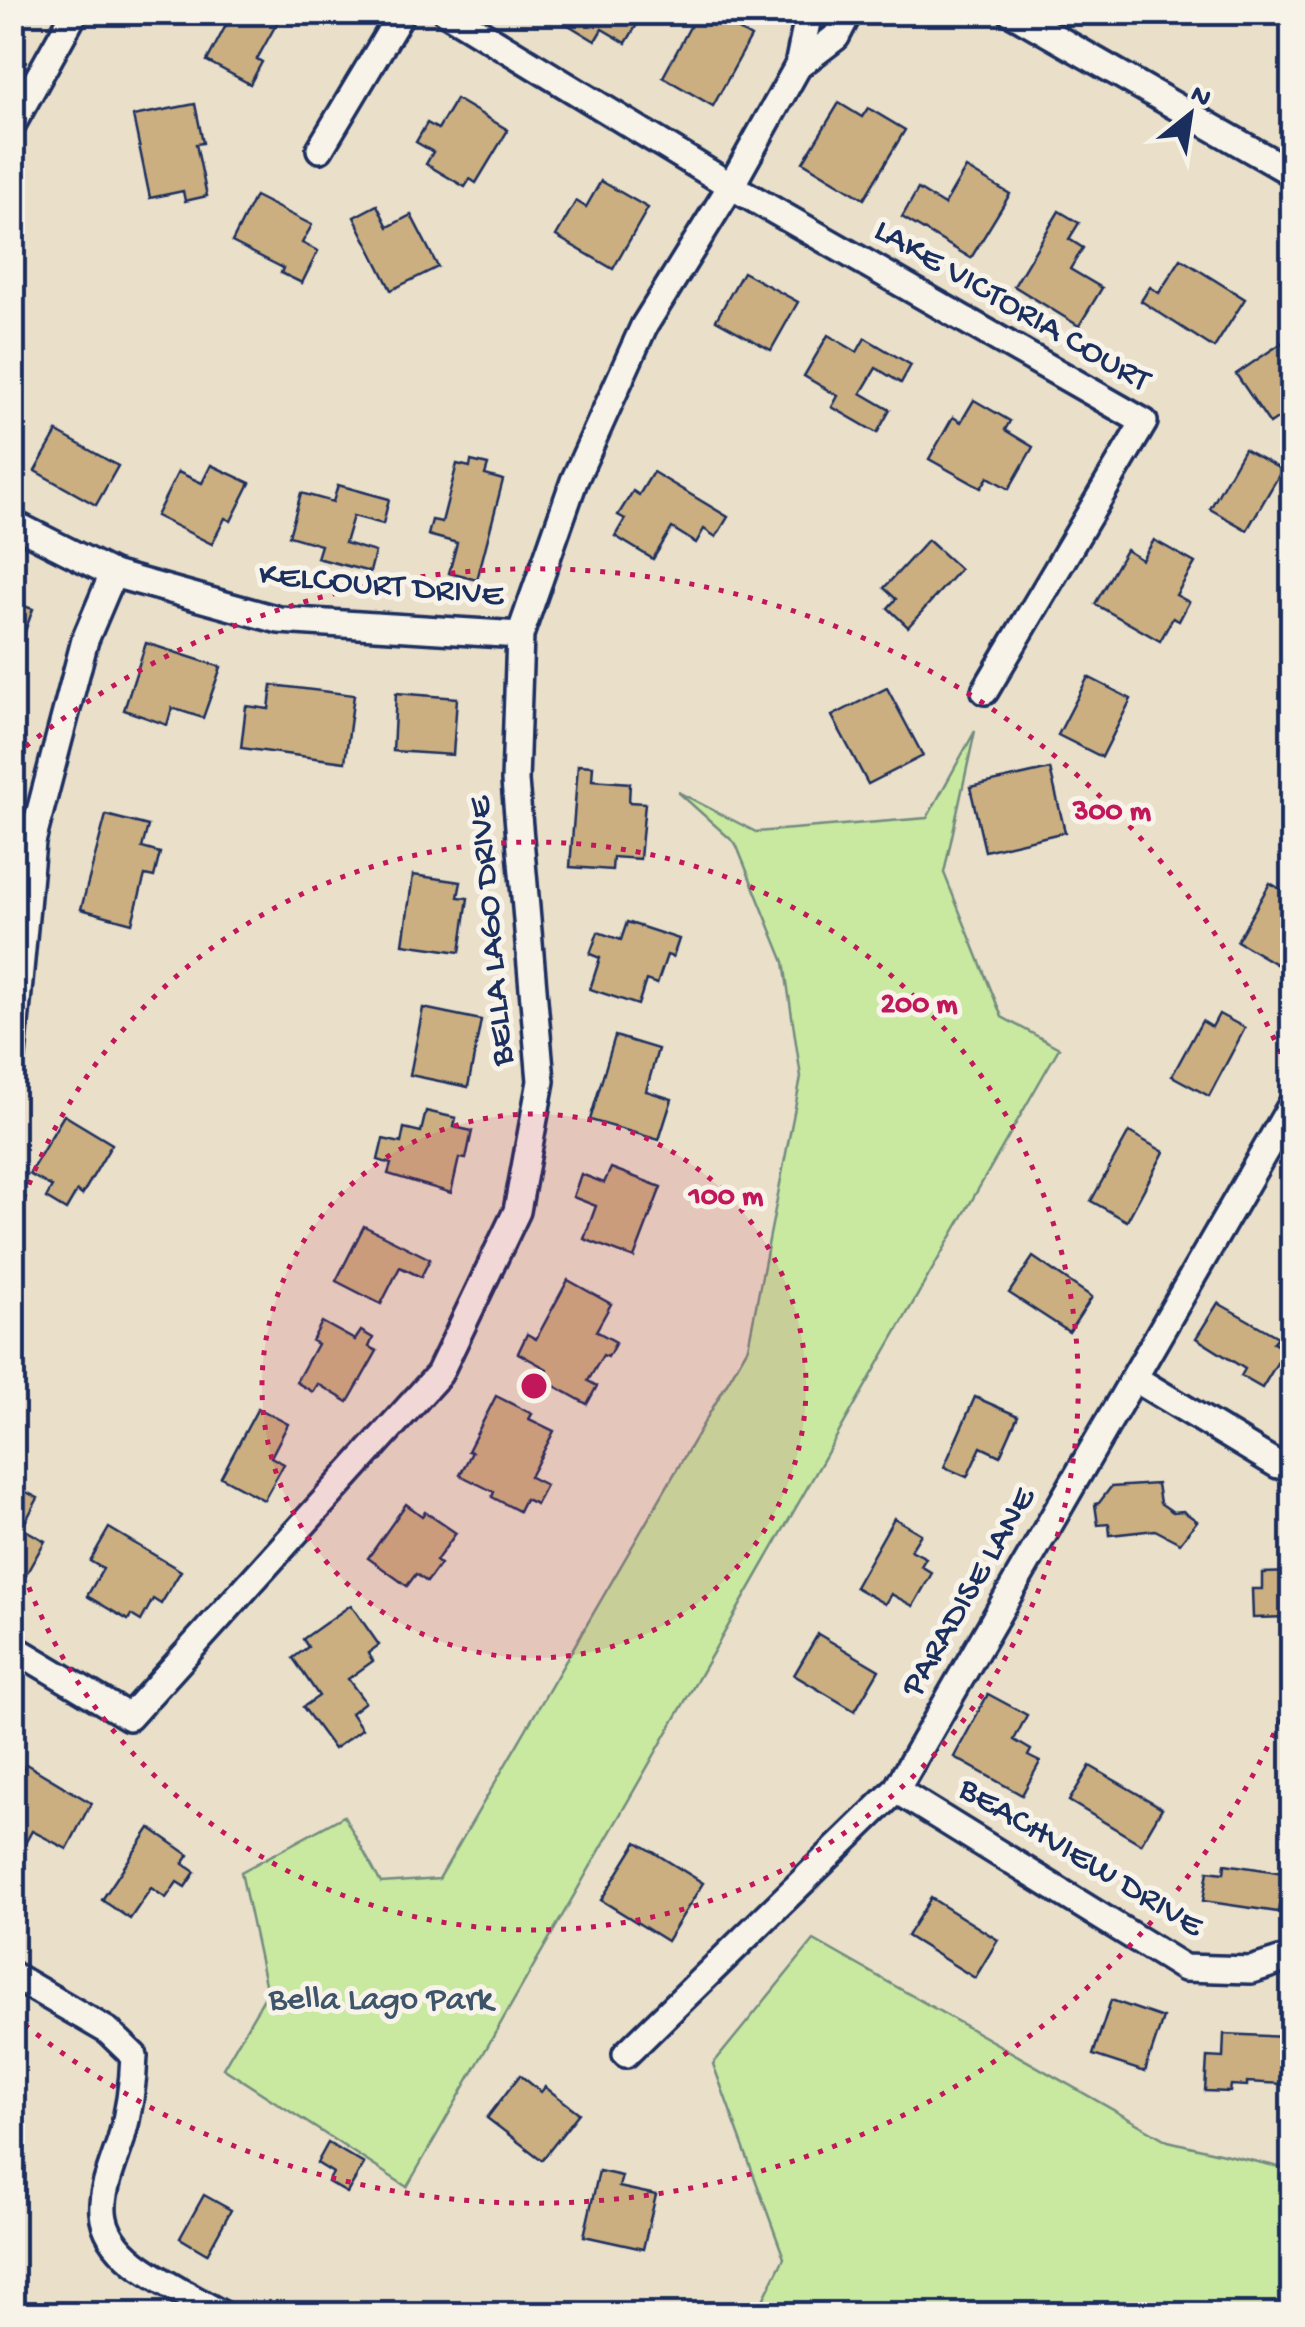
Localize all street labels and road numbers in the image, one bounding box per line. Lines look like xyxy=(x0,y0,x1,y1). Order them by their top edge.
street label: LAKE VICTORIA COURT xyxy=(866,211,1158,404)
street label: KELCOURT DRIVE xyxy=(257,556,506,618)
street label: BELLA LAGO DRIVE xyxy=(461,794,525,1068)
street label: PARADISE LANE xyxy=(893,1480,1047,1706)
street label: BEACHVIEW DRIVE xyxy=(949,1769,1211,1949)

